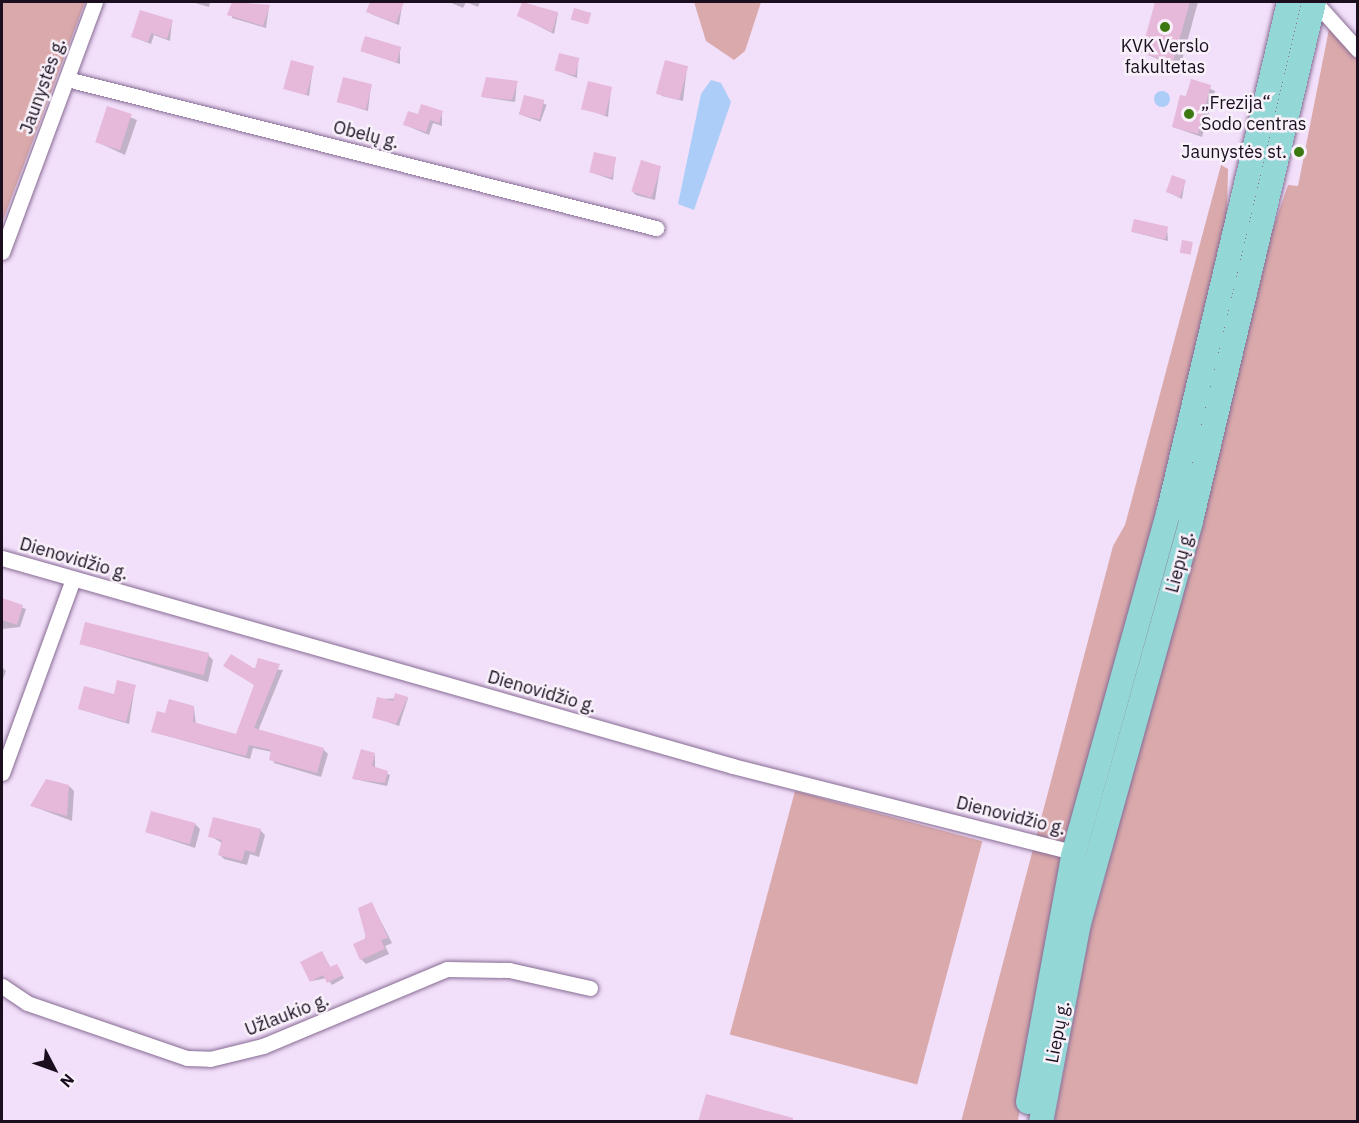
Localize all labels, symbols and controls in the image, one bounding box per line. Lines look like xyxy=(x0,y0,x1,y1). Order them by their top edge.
marker: KVK Verslo fakultetas xyxy=(1158,20,1172,34)
street label: Jaunystės g. xyxy=(16,35,70,137)
place label: KVK Verslo fakultetas xyxy=(1121,36,1209,78)
place label: „Frezija“ Sodo centras xyxy=(1201,93,1307,136)
marker: „Frezija“ Sodo centras xyxy=(1182,107,1196,121)
street label: Obelų g. xyxy=(331,116,401,154)
place label: Jaunystės st. xyxy=(1181,141,1287,163)
marker: Jaunystės st. xyxy=(1292,145,1306,159)
street label: Liepų g. xyxy=(1161,529,1199,595)
street label: Dienovidžio g. xyxy=(17,533,131,585)
street label: Dienovidžio g. xyxy=(485,666,599,718)
street label: Dienovidžio g. xyxy=(954,792,1068,840)
street label: Užlaukio g. xyxy=(242,989,332,1041)
street label: Liepų g. xyxy=(1041,999,1075,1065)
north arrow xyxy=(24,1039,84,1099)
text: N xyxy=(56,1070,79,1092)

